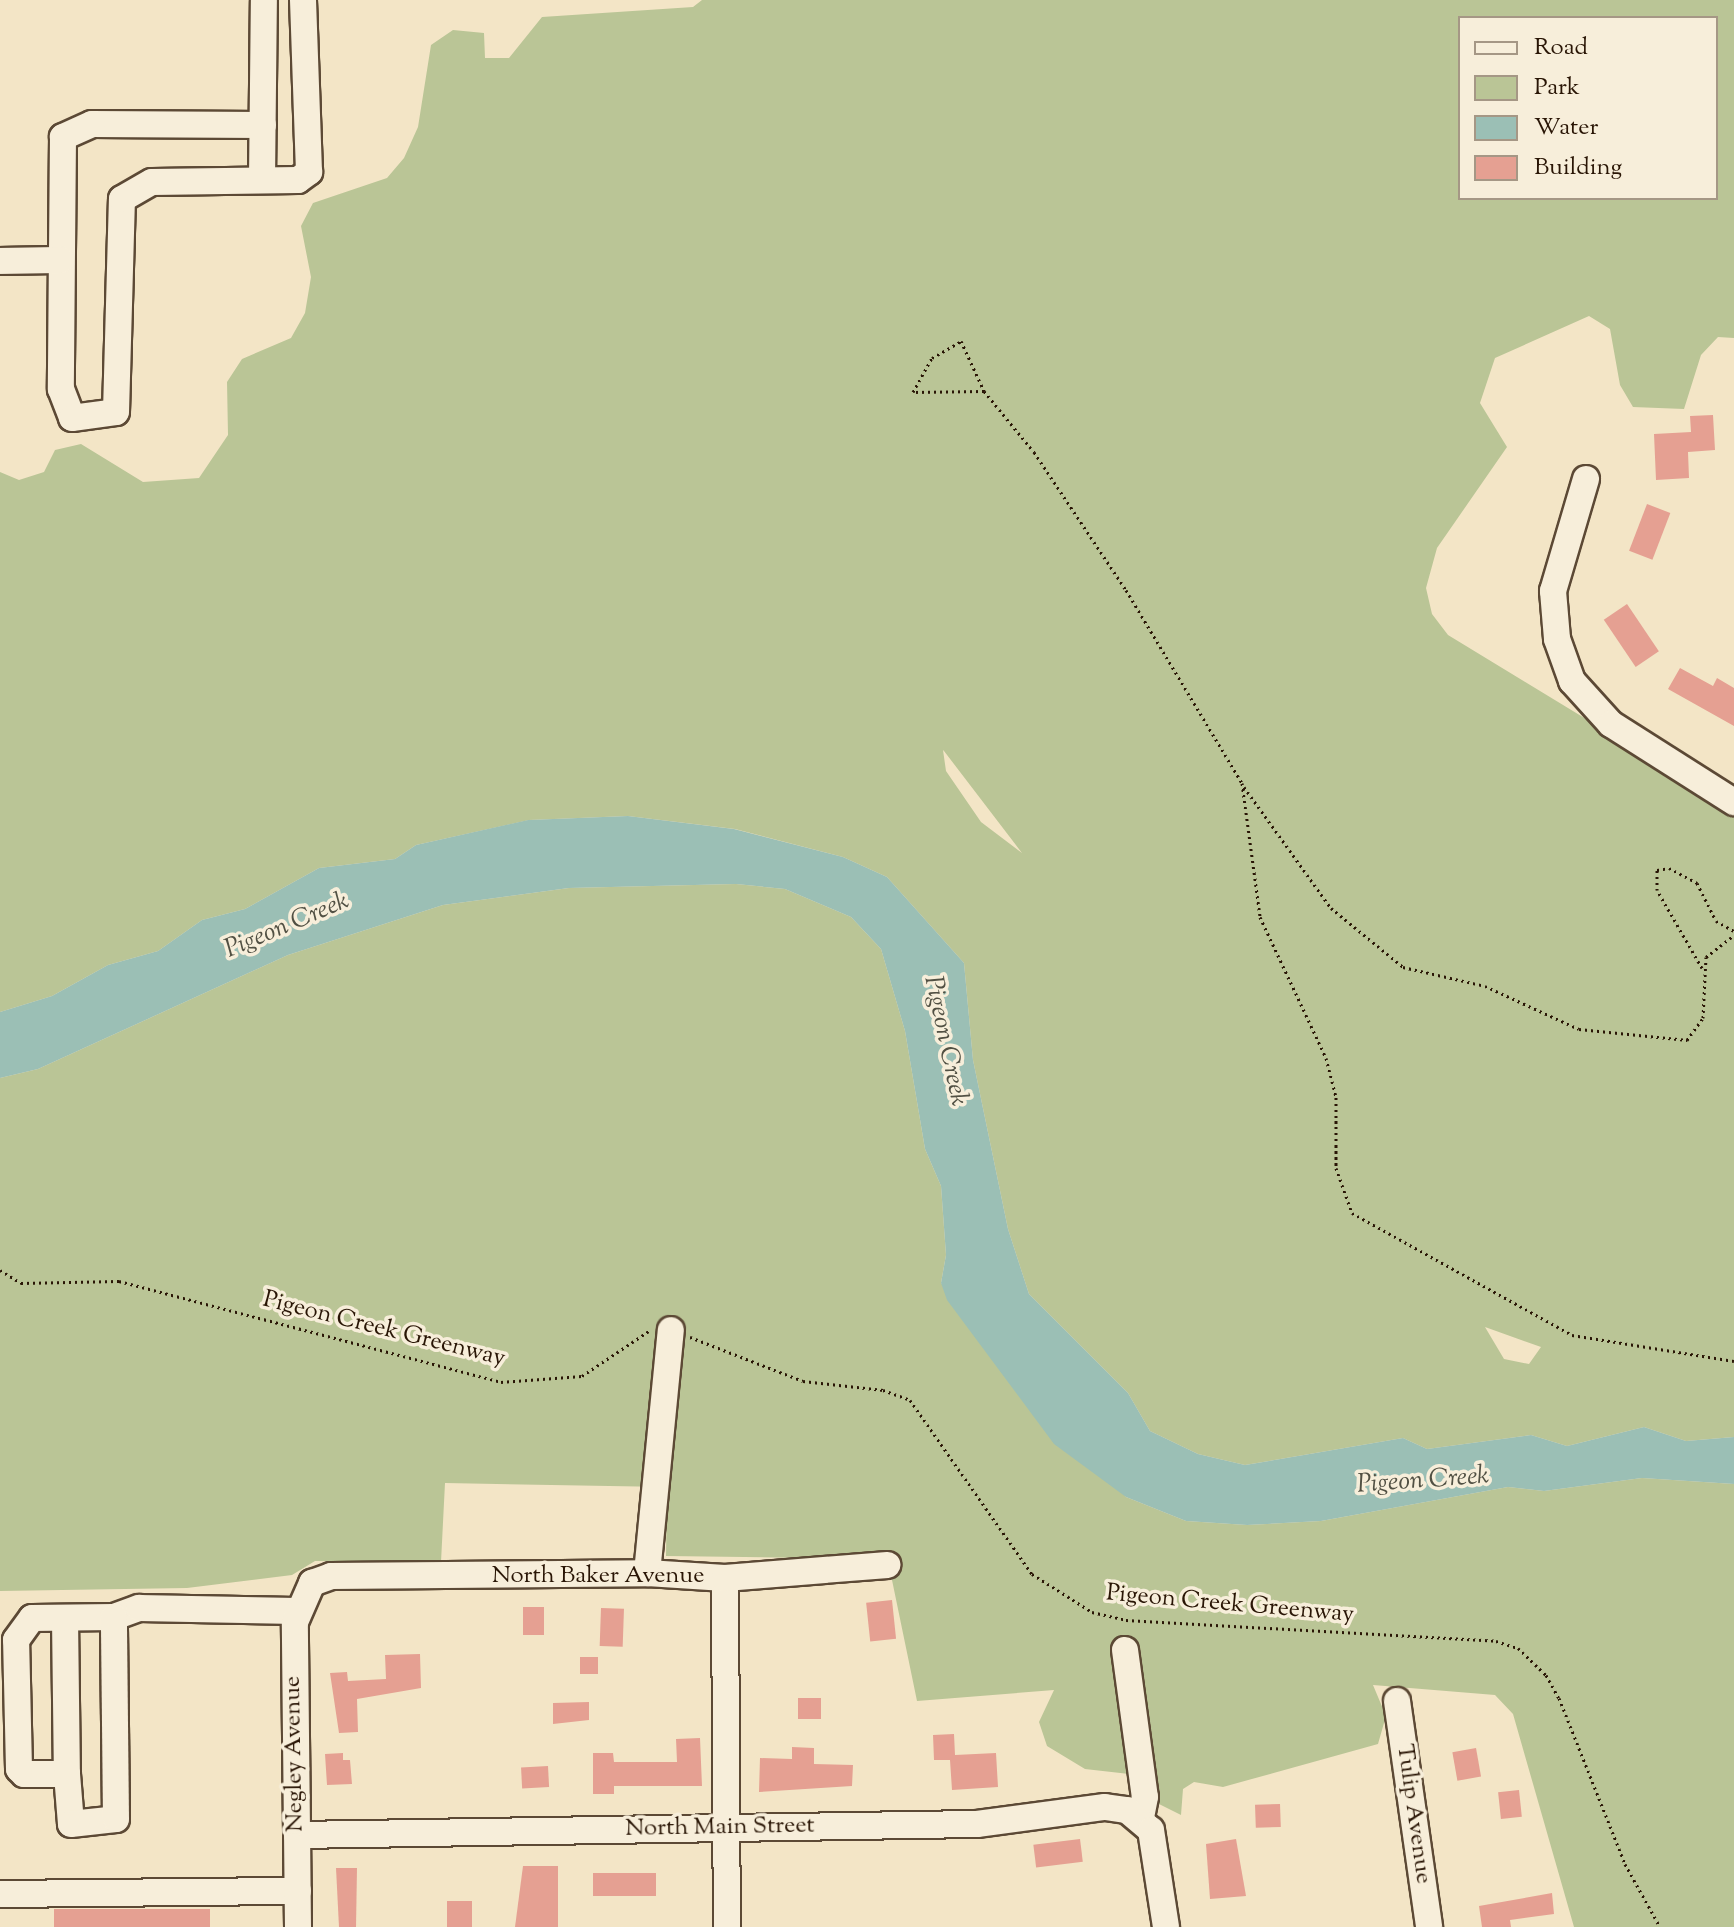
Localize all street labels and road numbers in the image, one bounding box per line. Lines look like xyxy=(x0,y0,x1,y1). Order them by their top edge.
street label: Pigeon Creek Greenway xyxy=(260,1286,508,1374)
street label: North Baker Avenue xyxy=(492,1563,704,1591)
street label: Pigeon Creek Greenway xyxy=(1105,1580,1355,1630)
street label: Negley Avenue xyxy=(279,1676,311,1832)
street label: Tulip Avenue xyxy=(1389,1742,1437,1886)
street label: North Main Street xyxy=(625,1812,815,1844)

